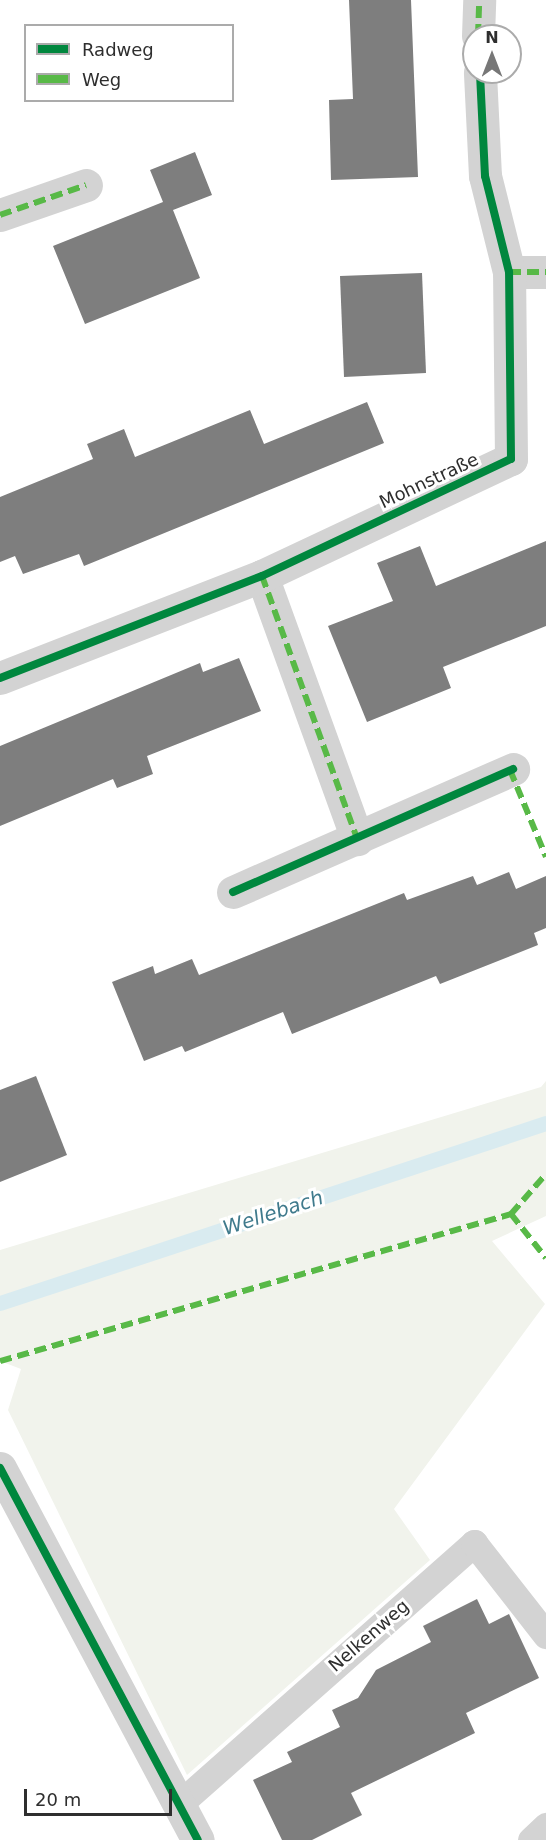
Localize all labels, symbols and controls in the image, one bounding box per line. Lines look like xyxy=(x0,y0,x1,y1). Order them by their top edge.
legend xyxy=(24,24,234,102)
north arrow xyxy=(462,24,522,84)
text: N xyxy=(485,28,499,47)
text: Radweg xyxy=(82,39,154,60)
text: Weg xyxy=(82,69,121,90)
street label: Mohnstraße xyxy=(376,449,482,513)
water label: Wellebach xyxy=(220,1185,326,1241)
street label: Nelkenweg xyxy=(325,1595,413,1677)
scale bar xyxy=(27,1777,176,1815)
text: 20 m xyxy=(35,1789,81,1810)

